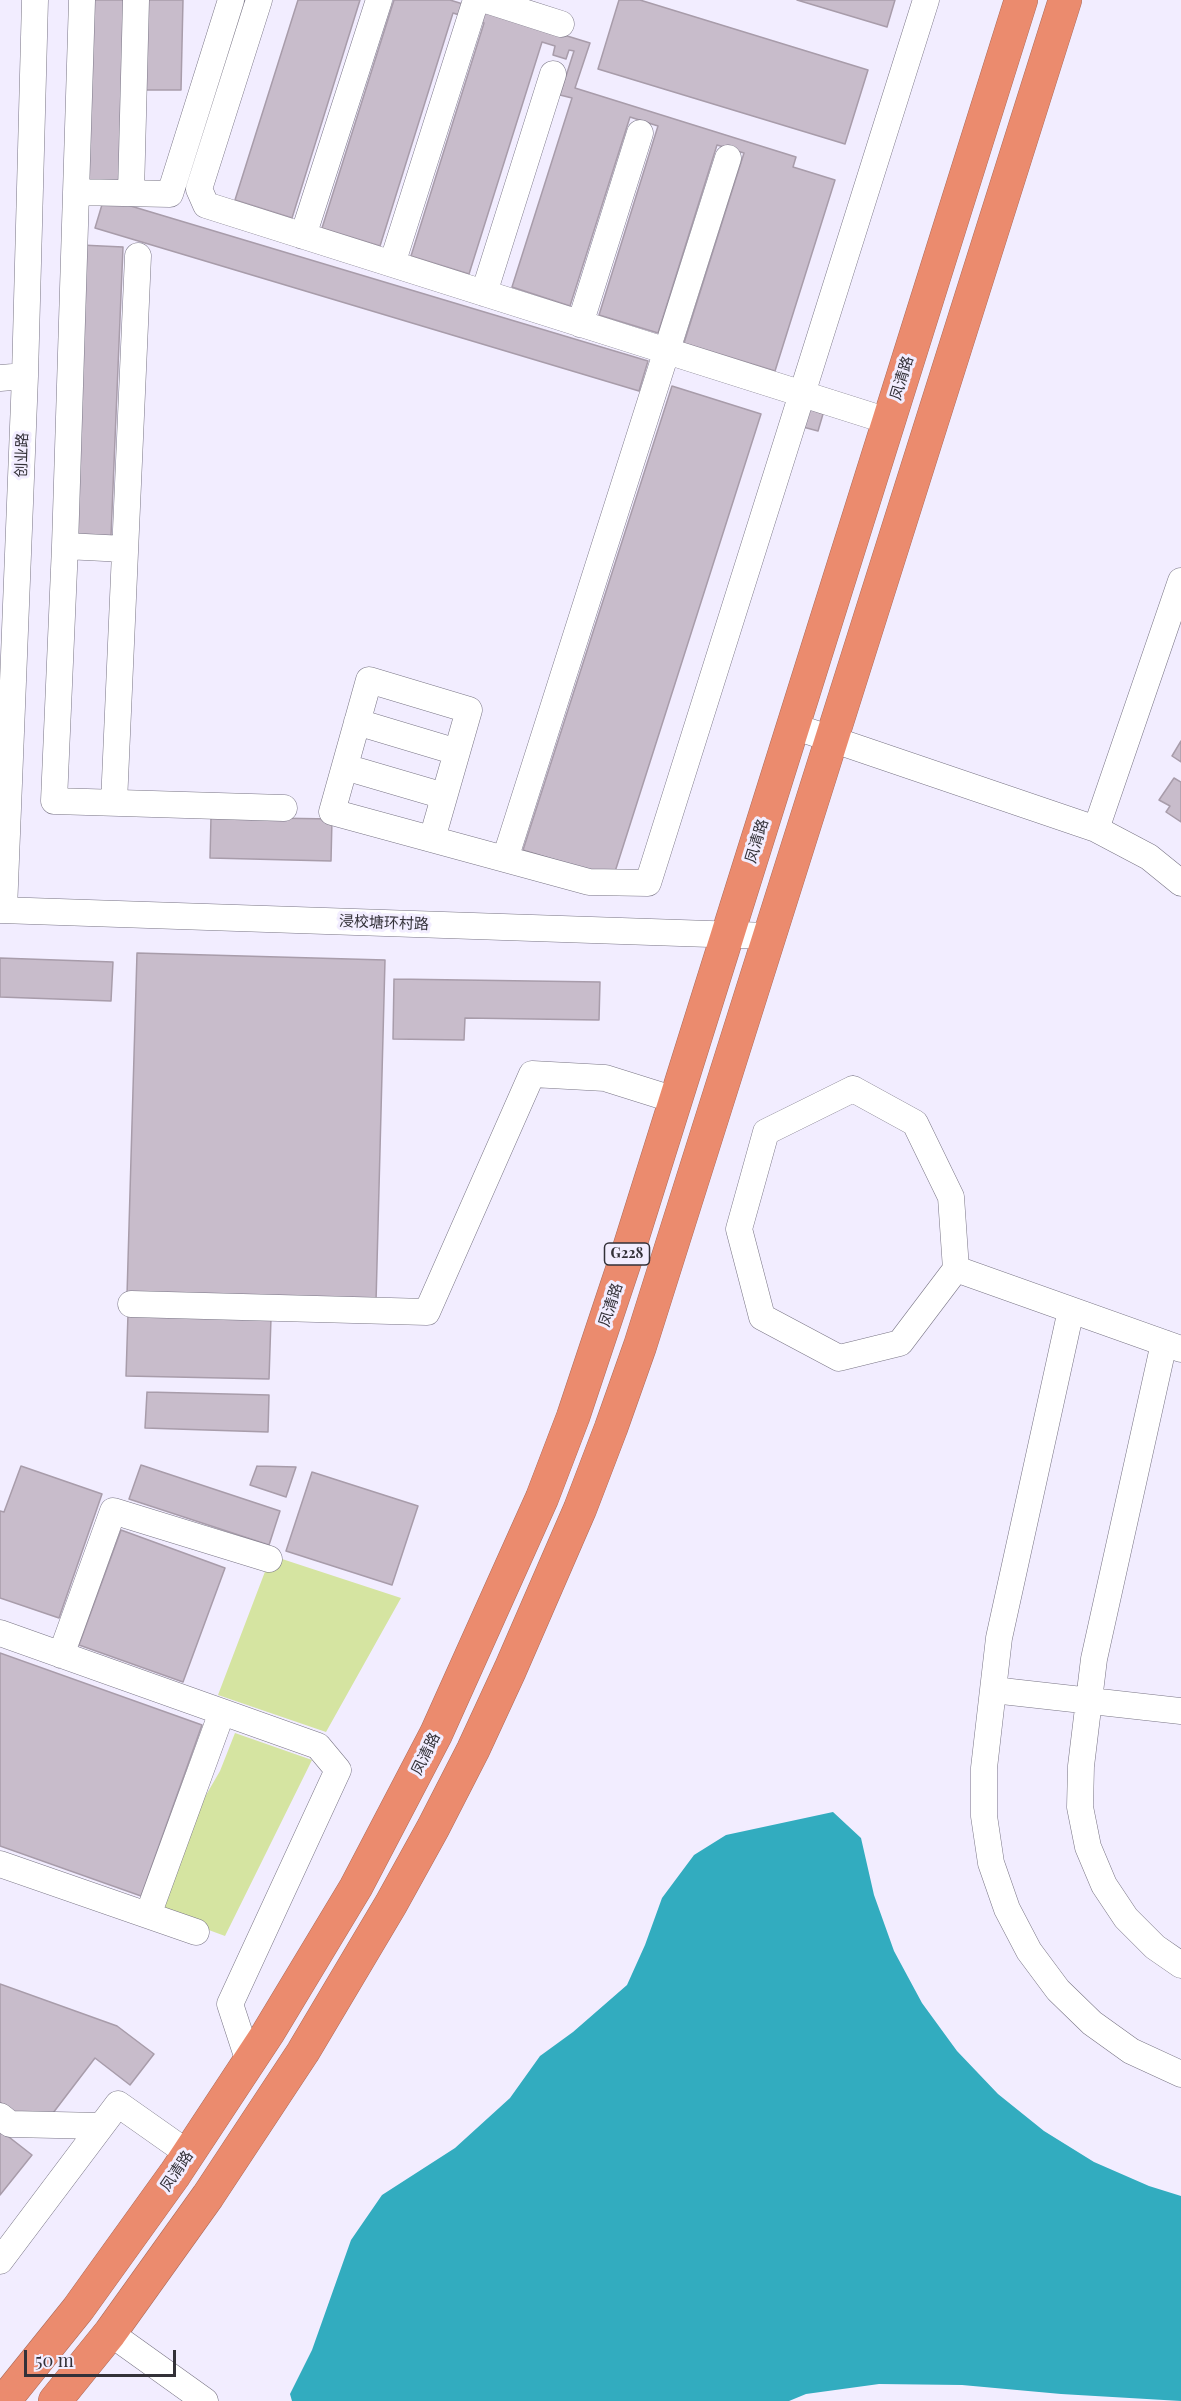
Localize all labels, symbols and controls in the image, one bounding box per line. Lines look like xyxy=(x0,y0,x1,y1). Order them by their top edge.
street label: 凤清路 xyxy=(887,354,917,402)
street label: 创业路 xyxy=(12,432,32,478)
street label: 凤清路 xyxy=(742,817,772,865)
street label: 浸校塘环村路 xyxy=(339,912,429,934)
road number: G228 xyxy=(604,1243,650,1265)
street label: 凤清路 xyxy=(595,1281,627,1329)
street label: 凤清路 xyxy=(408,1730,444,1778)
street label: 凤清路 xyxy=(157,2147,197,2195)
scale bar xyxy=(27,2338,178,2376)
text: 50 m xyxy=(35,2348,74,2372)

